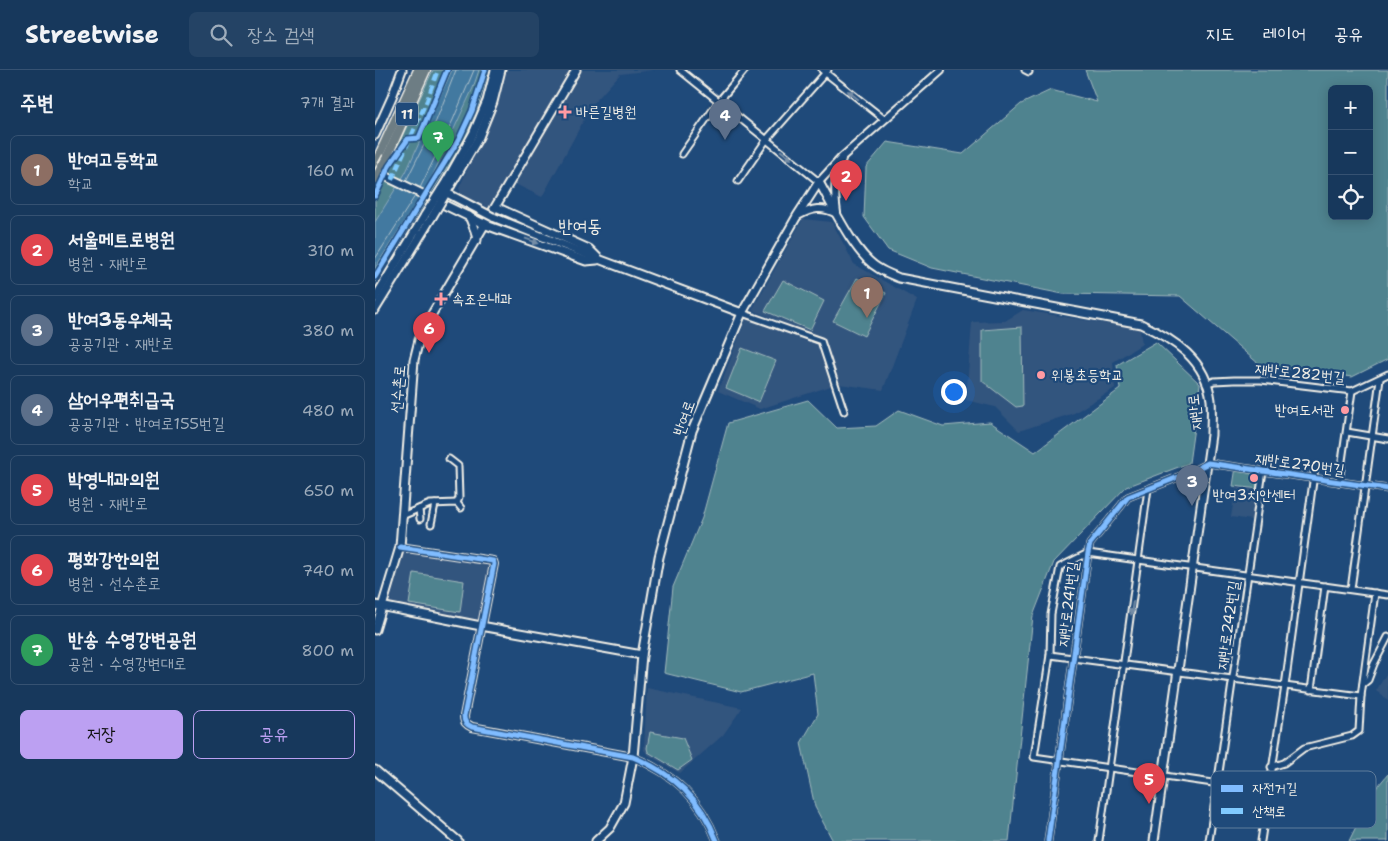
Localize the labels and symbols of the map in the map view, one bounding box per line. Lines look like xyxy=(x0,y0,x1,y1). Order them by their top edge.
one-way arrow xyxy=(847,89,860,100)
pin: 4 xyxy=(709,99,741,140)
place label: 바른길병원 xyxy=(576,102,636,122)
road number: 11 xyxy=(396,103,418,126)
marker: 바른길병원 xyxy=(558,105,572,119)
pin: 7 xyxy=(422,121,454,162)
one-way arrow xyxy=(779,150,793,160)
pin: 2 xyxy=(830,160,862,201)
district label: 반여동 xyxy=(558,214,602,238)
one-way arrow xyxy=(525,237,540,245)
pin: 1 xyxy=(851,277,883,318)
place label: 속조은내과 xyxy=(452,289,512,309)
marker: 속조은내과 xyxy=(434,292,448,306)
pin: 6 xyxy=(413,312,445,353)
street label: 재반로282번길 xyxy=(1254,358,1346,388)
street label: 선수촌로 xyxy=(386,364,410,414)
place label: 위봉초등학교 xyxy=(1051,365,1123,385)
marker: 위봉초등학교 xyxy=(1035,369,1047,381)
your location xyxy=(941,379,967,405)
street label: 재반로 xyxy=(1183,393,1207,431)
street label: 반여로 xyxy=(668,398,700,438)
place label: 반여도서관 xyxy=(1275,400,1335,420)
marker: 반여도서관 xyxy=(1339,404,1351,416)
street label: 재반로270번길 xyxy=(1254,448,1346,480)
pin: 3 xyxy=(1176,465,1208,506)
marker: 반여3치안센터 xyxy=(1248,472,1260,484)
place label: 반여3치안센터 xyxy=(1213,485,1295,505)
street label: 재반로241번길 xyxy=(1053,560,1083,648)
street label: 재반로242번길 xyxy=(1212,579,1244,671)
one-way arrow xyxy=(1128,600,1136,616)
pin: 5 xyxy=(1133,763,1165,804)
legend xyxy=(1211,771,1376,828)
text: 자전거길 xyxy=(1252,779,1298,797)
text: 산책로 xyxy=(1252,802,1286,820)

